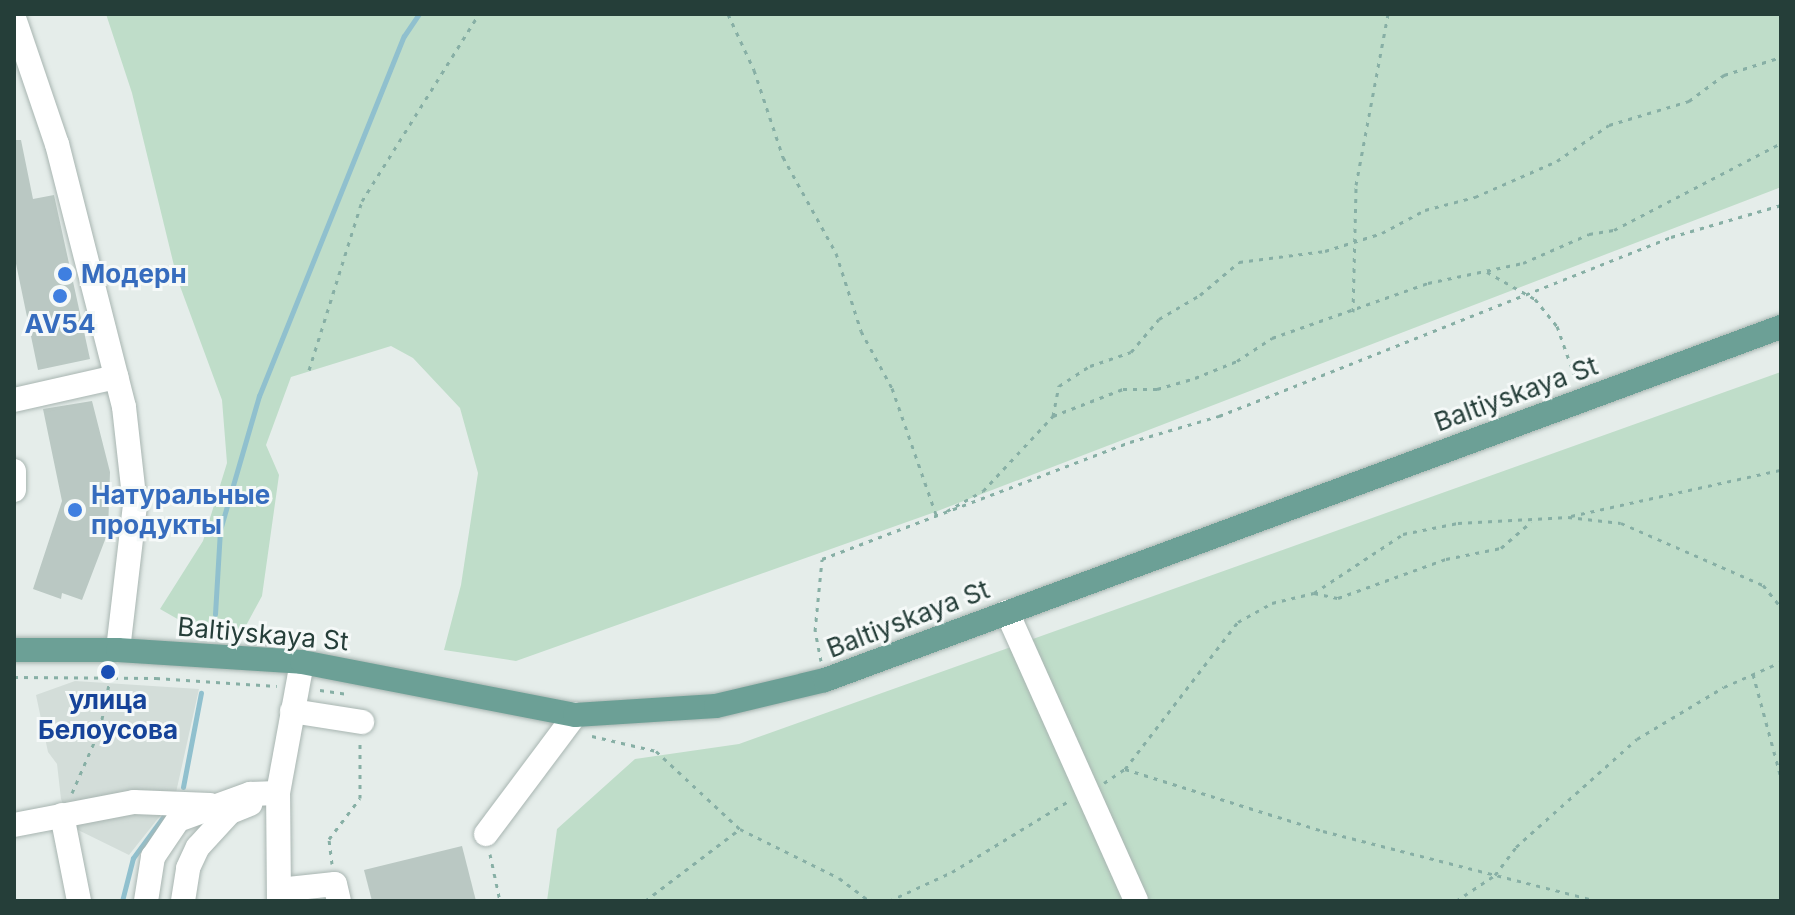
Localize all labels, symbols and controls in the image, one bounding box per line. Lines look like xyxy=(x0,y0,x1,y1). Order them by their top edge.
place label: Модерн xyxy=(81,258,187,290)
marker: Модерн xyxy=(56,265,74,283)
marker: AV54 xyxy=(51,287,69,305)
place label: AV54 xyxy=(25,308,95,340)
street label: Baltiyskaya St xyxy=(1430,350,1602,438)
place label: Натуральные продукты xyxy=(91,479,270,540)
marker: Натуральные продукты xyxy=(66,501,84,519)
street label: Baltiyskaya St xyxy=(822,574,994,664)
street label: Baltiyskaya St xyxy=(176,611,350,657)
marker: улица Белоусова xyxy=(99,663,117,681)
place label: улица Белоусова xyxy=(38,684,178,746)

